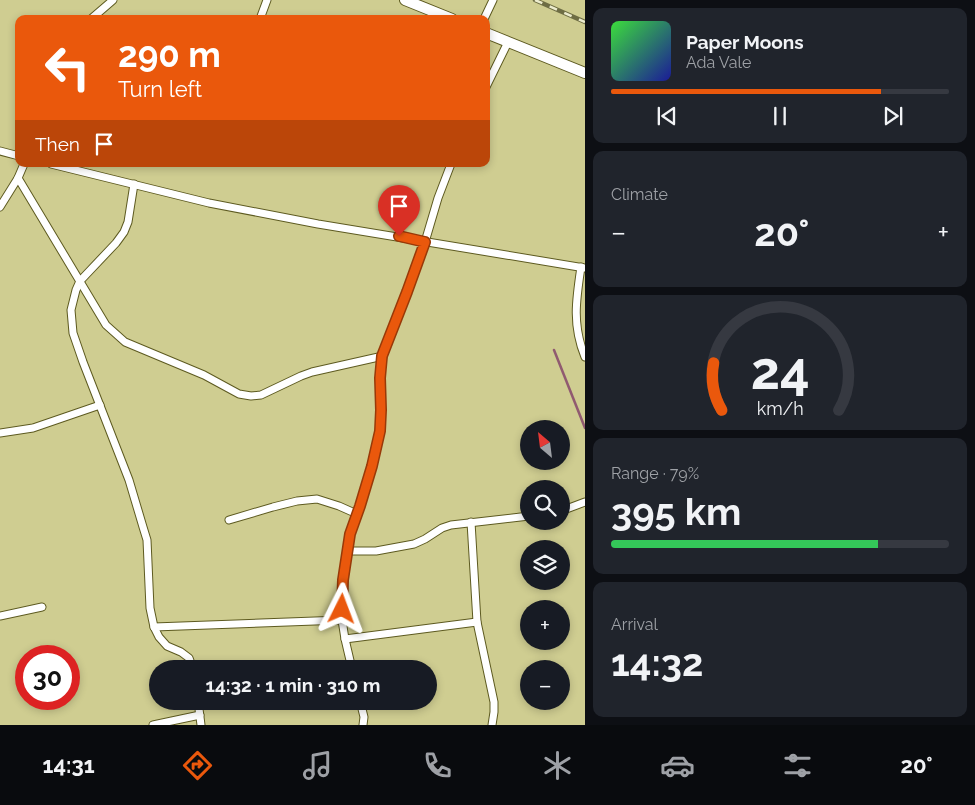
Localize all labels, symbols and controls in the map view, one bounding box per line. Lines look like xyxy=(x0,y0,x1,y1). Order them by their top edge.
text: Paper Moons xyxy=(686,31,804,53)
text: 290 m xyxy=(118,34,221,75)
icon: left xyxy=(35,35,100,100)
text: Ada Vale xyxy=(686,53,751,72)
text: Turn left xyxy=(118,76,202,102)
icon: previous xyxy=(653,102,681,130)
icon: pause xyxy=(766,102,794,130)
icon: next xyxy=(879,102,907,130)
icon: arrive xyxy=(90,130,118,158)
text: Then xyxy=(35,133,80,155)
pin xyxy=(378,185,420,236)
text: Climate xyxy=(611,185,668,204)
icon: arrive xyxy=(385,192,413,220)
text: 20° xyxy=(754,210,809,255)
text: − xyxy=(611,216,626,249)
text: + xyxy=(937,216,949,249)
text: 24 xyxy=(750,340,810,401)
text: km/h xyxy=(756,398,804,419)
north arrow xyxy=(520,420,570,470)
map controls xyxy=(520,420,570,710)
text: Range · 79% xyxy=(611,464,699,483)
button: search xyxy=(520,480,570,530)
text: 395 km xyxy=(611,489,741,534)
button: layers xyxy=(520,540,570,590)
position arrow xyxy=(315,582,367,634)
button: + xyxy=(520,600,570,650)
text: Arrival xyxy=(611,615,658,634)
text: 14:32 xyxy=(611,640,704,685)
speed limit sign: 30 xyxy=(15,645,80,710)
button: − xyxy=(520,660,570,710)
text: 14:32 · 1 min · 310 m xyxy=(206,674,380,696)
icon: directions xyxy=(180,748,215,783)
icon: music xyxy=(300,748,335,783)
icon: phone xyxy=(420,748,455,783)
icon: climate xyxy=(540,748,575,783)
icon: car xyxy=(660,748,695,783)
icon: filters xyxy=(780,748,815,783)
text: 14:31 xyxy=(43,752,95,778)
text: 20° xyxy=(901,752,932,778)

